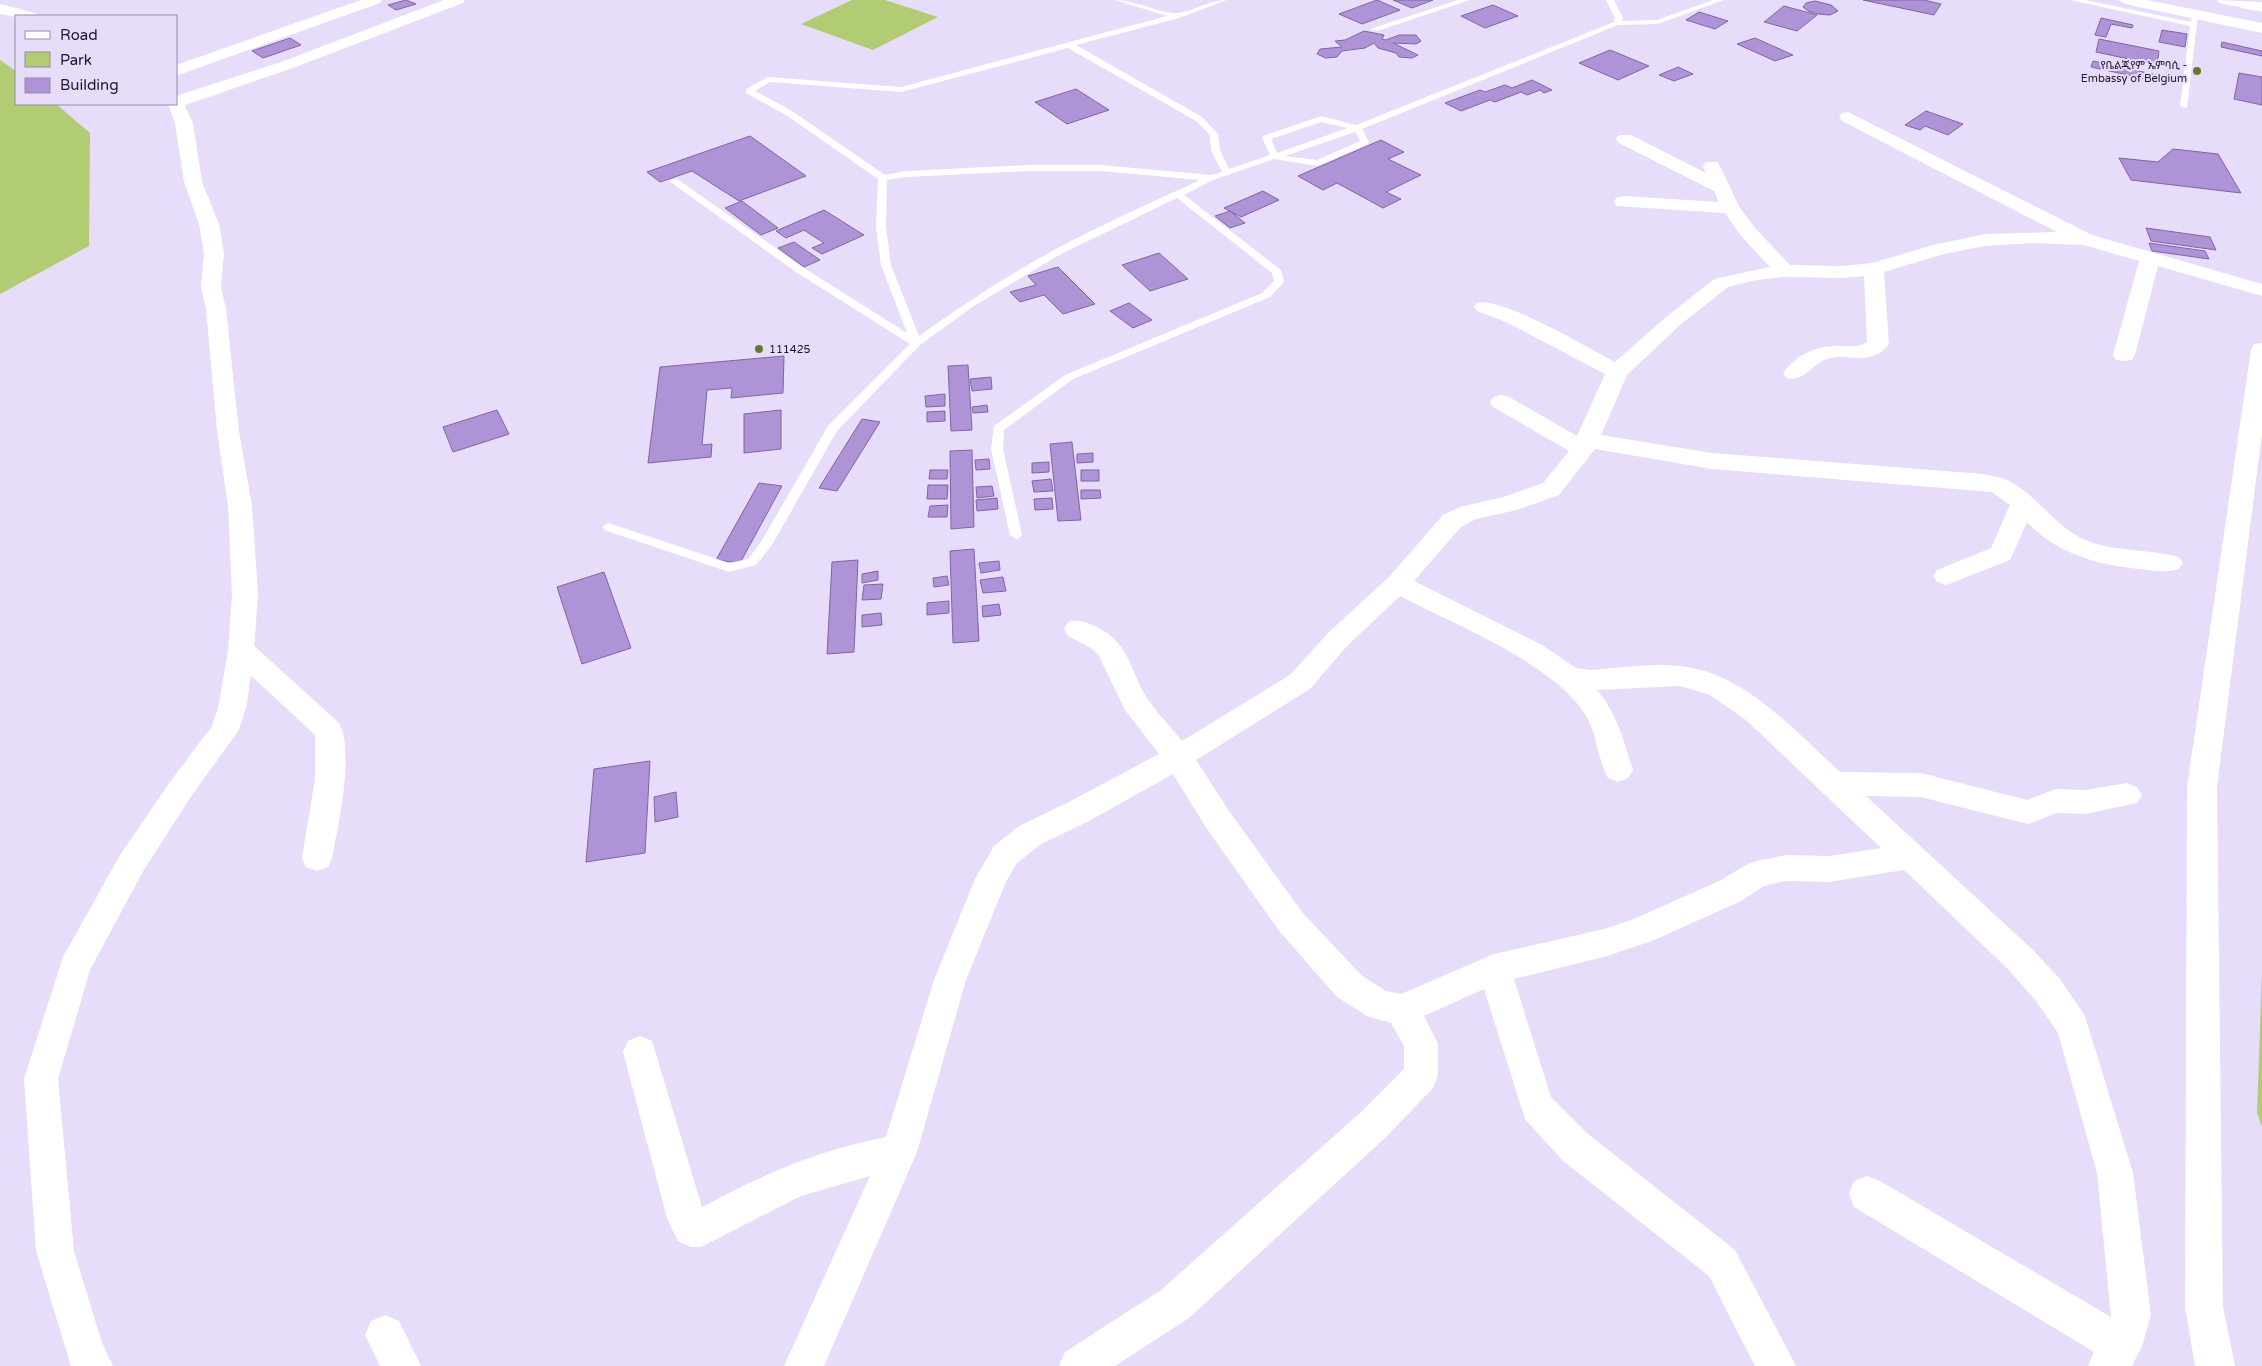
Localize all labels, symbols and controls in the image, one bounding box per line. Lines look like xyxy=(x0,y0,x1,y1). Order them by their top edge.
legend xyxy=(15,15,178,105)
text: Road xyxy=(60,26,98,44)
text: Park xyxy=(60,51,92,69)
place label: የቤልጂየም ኤምባሲ - Embassy of Belgium xyxy=(2081,59,2187,85)
marker: የቤልጂየም ኤምባሲ - Embassy of Belgium xyxy=(2191,65,2203,77)
text: Building xyxy=(60,76,119,94)
marker: 111425 xyxy=(753,343,765,355)
place label: 111425 xyxy=(769,343,811,356)

